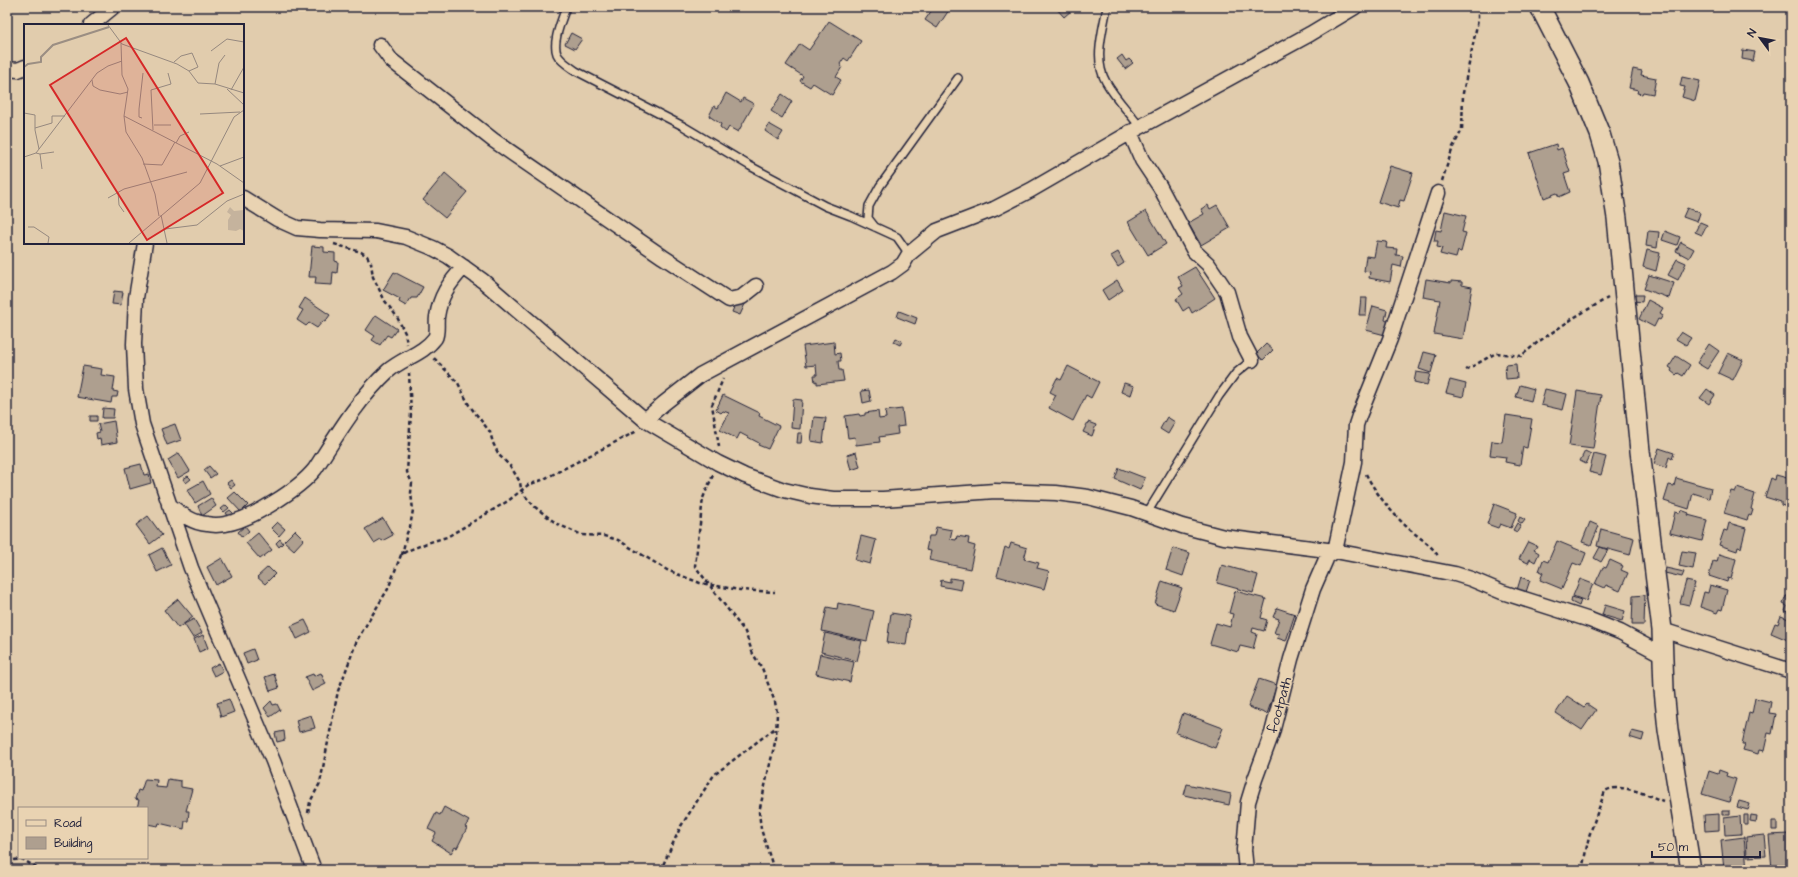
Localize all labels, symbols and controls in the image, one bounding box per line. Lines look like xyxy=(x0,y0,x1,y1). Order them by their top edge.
north arrow xyxy=(1740,18,1780,58)
inset map xyxy=(24,24,244,244)
text: N xyxy=(1744,26,1760,40)
street label: footpath xyxy=(1263,675,1297,735)
legend xyxy=(18,807,148,859)
text: Road xyxy=(54,815,82,832)
scale bar xyxy=(1652,833,1760,859)
text: Building xyxy=(54,835,92,853)
text: 50 m xyxy=(1658,839,1689,856)

